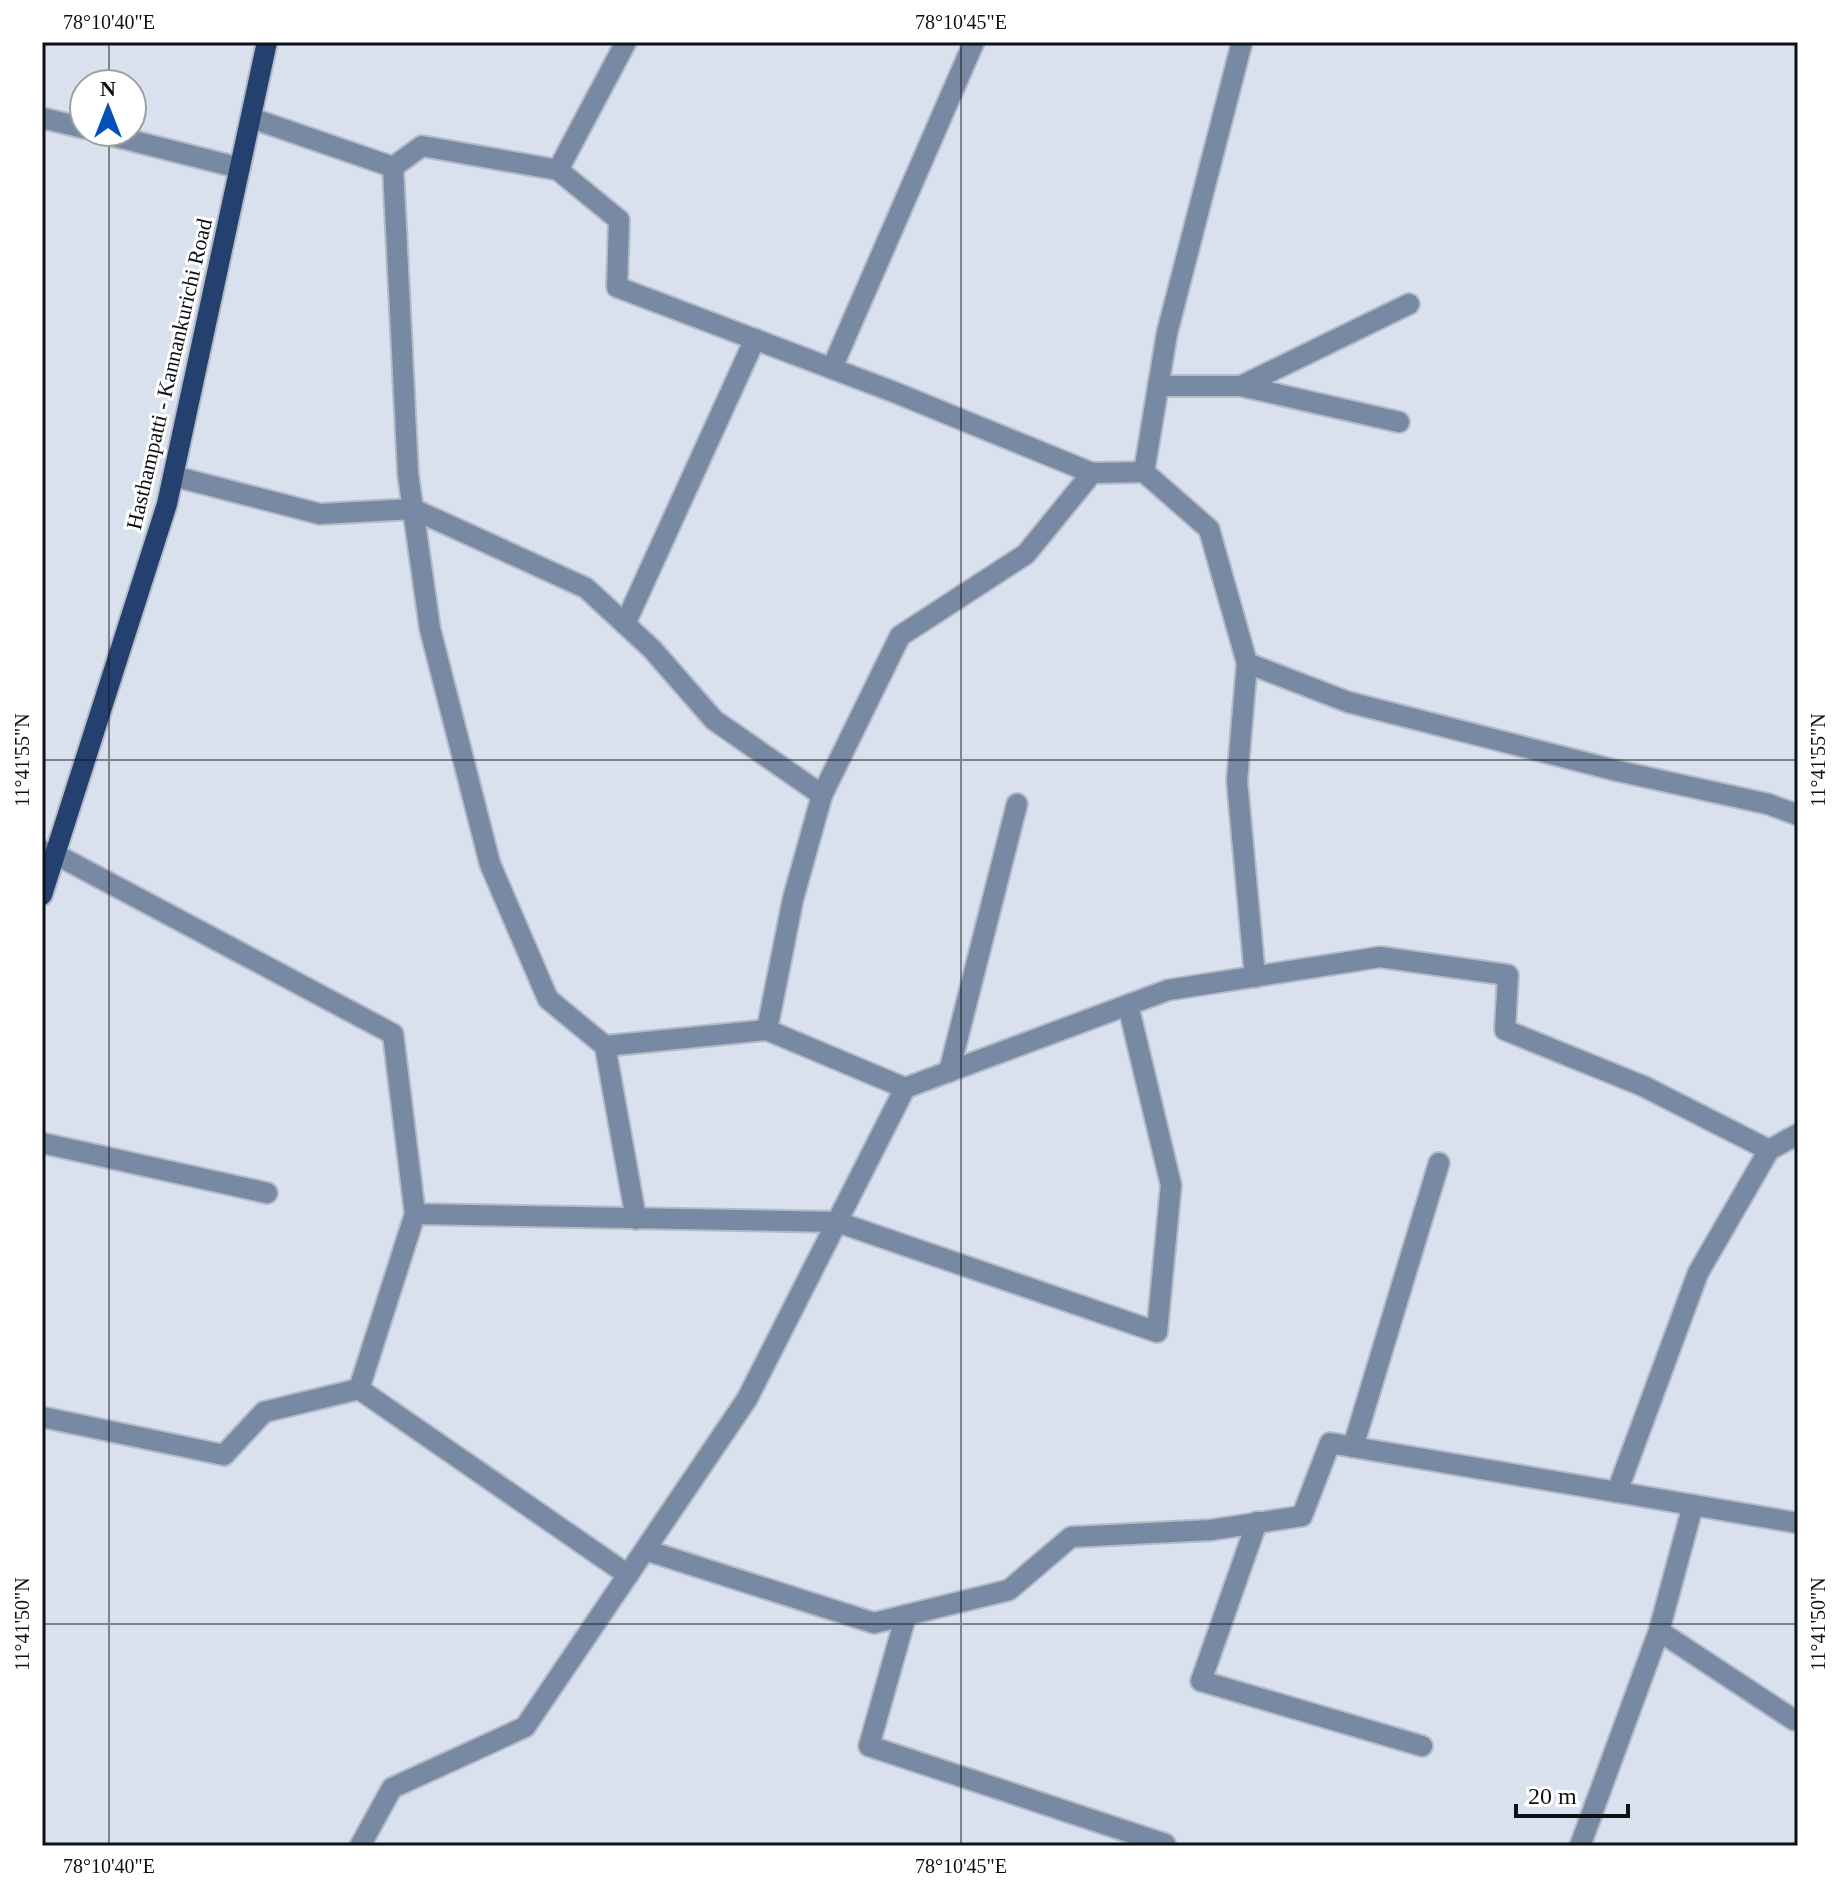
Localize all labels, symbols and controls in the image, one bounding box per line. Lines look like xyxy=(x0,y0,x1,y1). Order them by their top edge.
text: 78°10'40"E xyxy=(63,11,155,33)
text: 78°10'45"E xyxy=(915,11,1007,33)
north arrow xyxy=(68,68,148,148)
text: N xyxy=(100,76,116,101)
street label: Hasthampatti - Kannankurichi Road xyxy=(121,216,217,532)
text: 11°41'55"N xyxy=(11,713,33,807)
text: 11°41'55"N xyxy=(1807,713,1829,807)
text: 11°41'50"N xyxy=(11,1577,33,1671)
text: 11°41'50"N xyxy=(1807,1577,1829,1671)
scale bar xyxy=(1516,1768,1628,1818)
text: 20 m xyxy=(1528,1783,1577,1809)
text: 78°10'40"E xyxy=(63,1855,155,1877)
text: 78°10'45"E xyxy=(915,1855,1007,1877)

